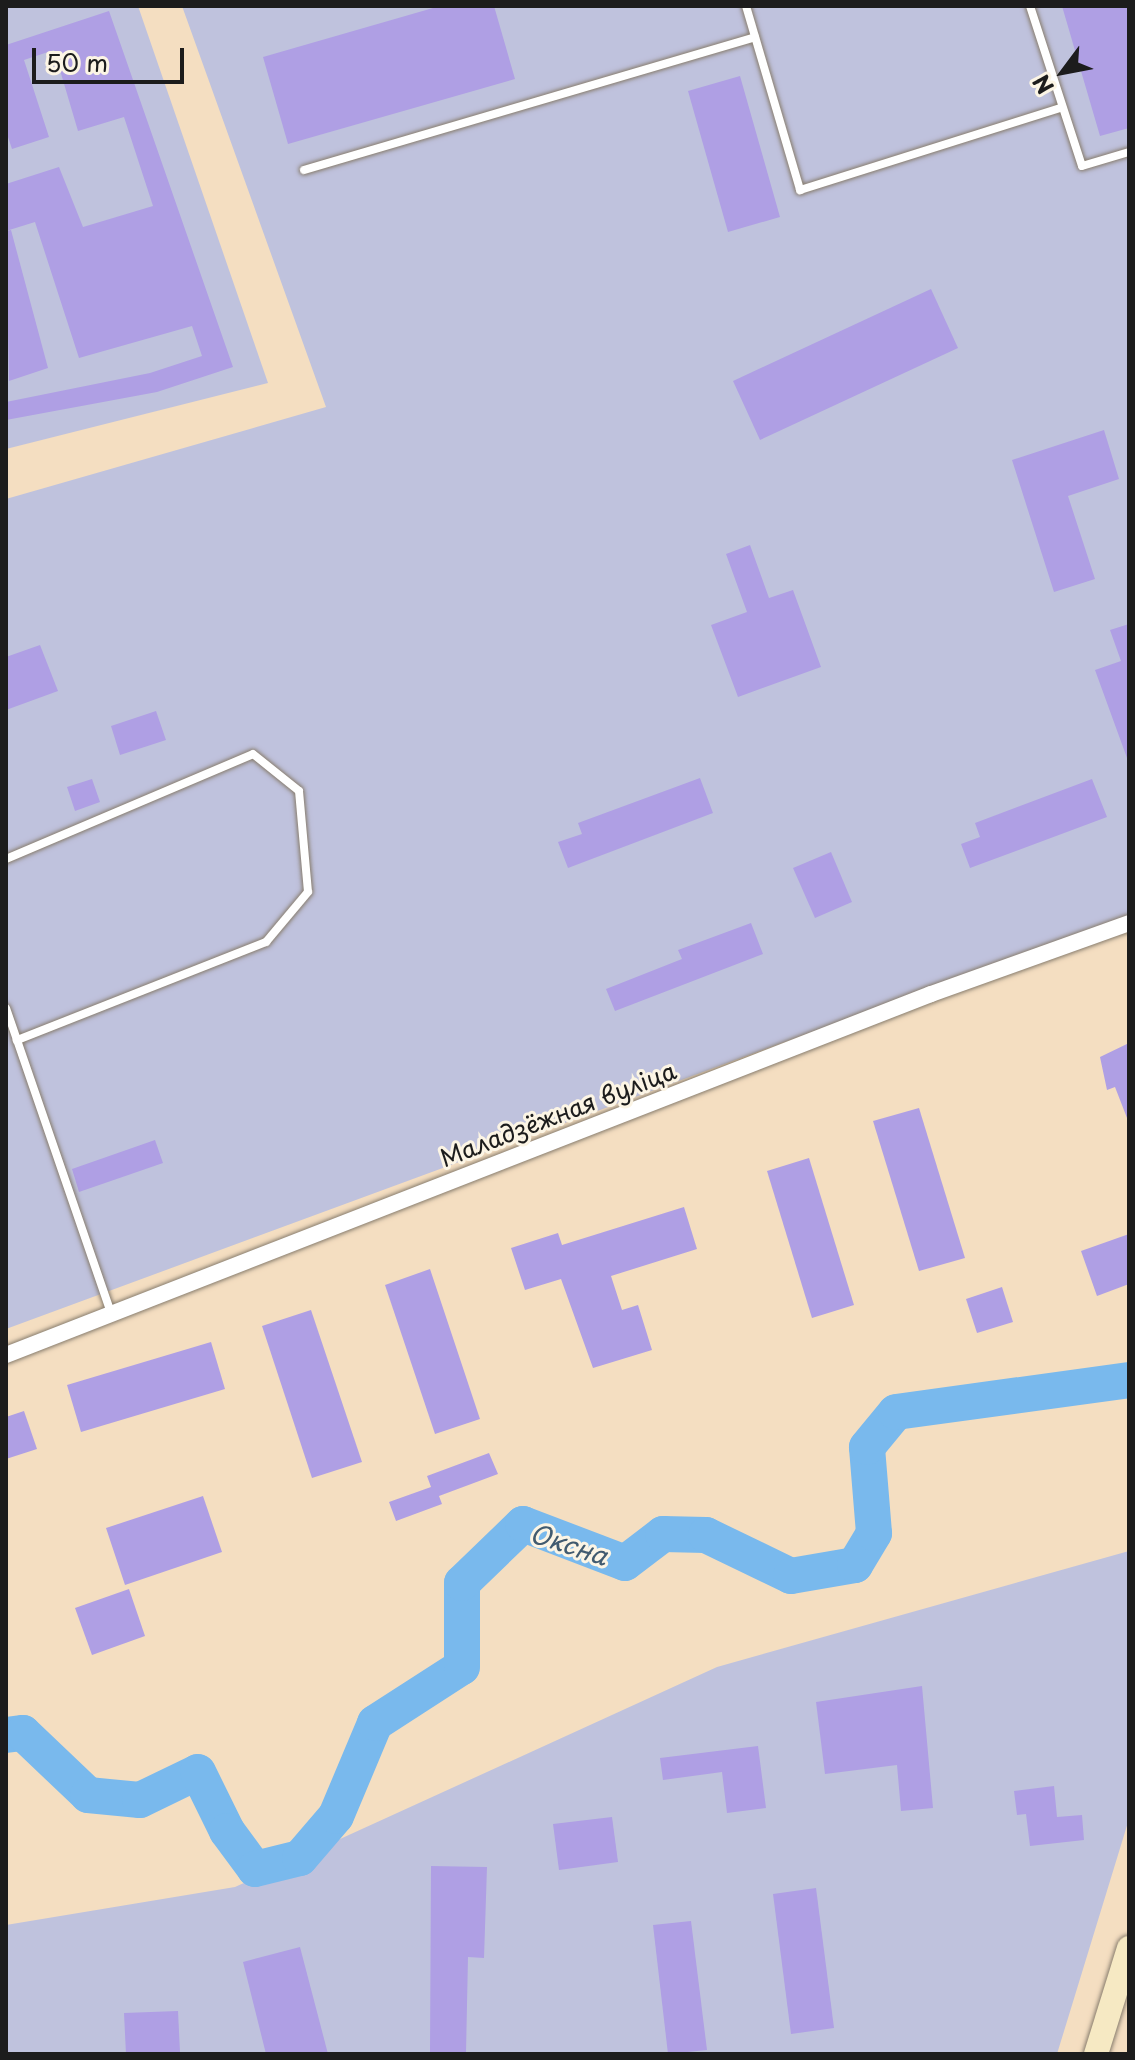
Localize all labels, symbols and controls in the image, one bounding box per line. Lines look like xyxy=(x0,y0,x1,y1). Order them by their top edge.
scale bar xyxy=(36,32,188,82)
north arrow xyxy=(1023,32,1103,112)
text: 50 m xyxy=(46,44,108,80)
text: N xyxy=(1024,69,1061,101)
street label: Маладзёжная вуліца xyxy=(435,1055,681,1173)
water label: Оксна xyxy=(526,1517,612,1571)

